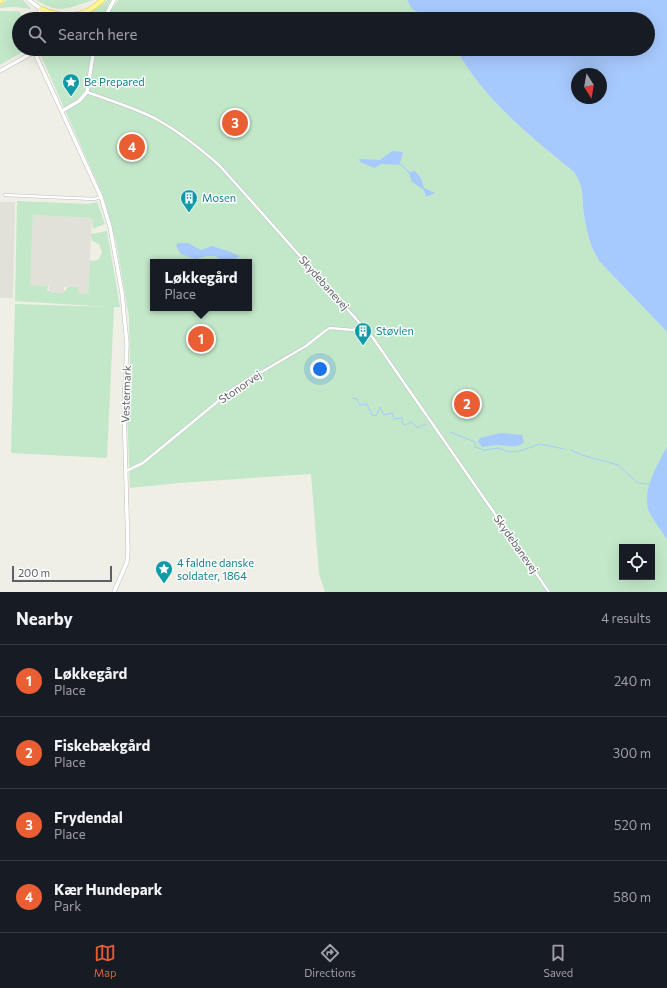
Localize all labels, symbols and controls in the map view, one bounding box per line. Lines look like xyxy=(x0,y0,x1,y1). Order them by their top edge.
search box xyxy=(12,12,655,56)
icon: search xyxy=(26,23,48,45)
text: Search here xyxy=(58,25,137,43)
north arrow xyxy=(571,68,607,104)
place icon: Be Prepared xyxy=(61,72,81,97)
place label: Be Prepared xyxy=(84,75,145,88)
pin: 3 xyxy=(222,108,248,138)
pin: 4 xyxy=(119,132,145,162)
building icon: Mosen xyxy=(179,188,199,213)
place label: Mosen xyxy=(202,191,236,204)
street label: Skydebanevej xyxy=(297,253,352,313)
popup xyxy=(150,259,252,311)
text: Løkkegård xyxy=(164,268,238,286)
text: Place xyxy=(164,286,196,302)
building icon: Støvlen xyxy=(353,321,373,346)
pin: 1 xyxy=(188,324,214,354)
place label: Støvlen xyxy=(376,324,414,337)
your location xyxy=(310,359,330,379)
street label: Vestermark xyxy=(118,365,133,423)
street label: Stonorvej xyxy=(216,367,264,406)
pin: 2 xyxy=(454,389,480,419)
street label: Skydebanevej xyxy=(491,512,541,576)
map controls xyxy=(619,544,655,580)
button: locate xyxy=(619,544,655,580)
place label: 4 faldne danske soldater, 1864 xyxy=(177,556,254,582)
place icon: 4 faldne danske soldater, 1864 xyxy=(154,559,174,584)
scale bar xyxy=(12,564,112,583)
text: 200 m xyxy=(18,566,50,579)
text: Nearby xyxy=(16,608,73,629)
text: 4 results xyxy=(601,610,651,626)
text: Løkkegård xyxy=(54,664,127,682)
text: 1 xyxy=(26,673,32,689)
text: 240 m xyxy=(614,673,651,689)
text: Place xyxy=(54,682,86,698)
text: Fiskebækgård xyxy=(54,736,150,754)
text: 2 xyxy=(25,745,33,761)
text: 300 m xyxy=(613,745,651,761)
text: Place xyxy=(54,754,86,770)
text: Frydendal xyxy=(54,808,123,826)
text: 3 xyxy=(25,817,33,833)
text: 520 m xyxy=(614,817,651,833)
text: Place xyxy=(54,826,86,842)
text: Kær Hundepark xyxy=(54,880,162,898)
text: 4 xyxy=(25,889,33,905)
text: 580 m xyxy=(613,889,651,905)
text: Park xyxy=(54,898,81,914)
tab: Map xyxy=(94,942,117,979)
tab: Directions xyxy=(304,942,356,979)
tab: Saved xyxy=(543,942,573,979)

